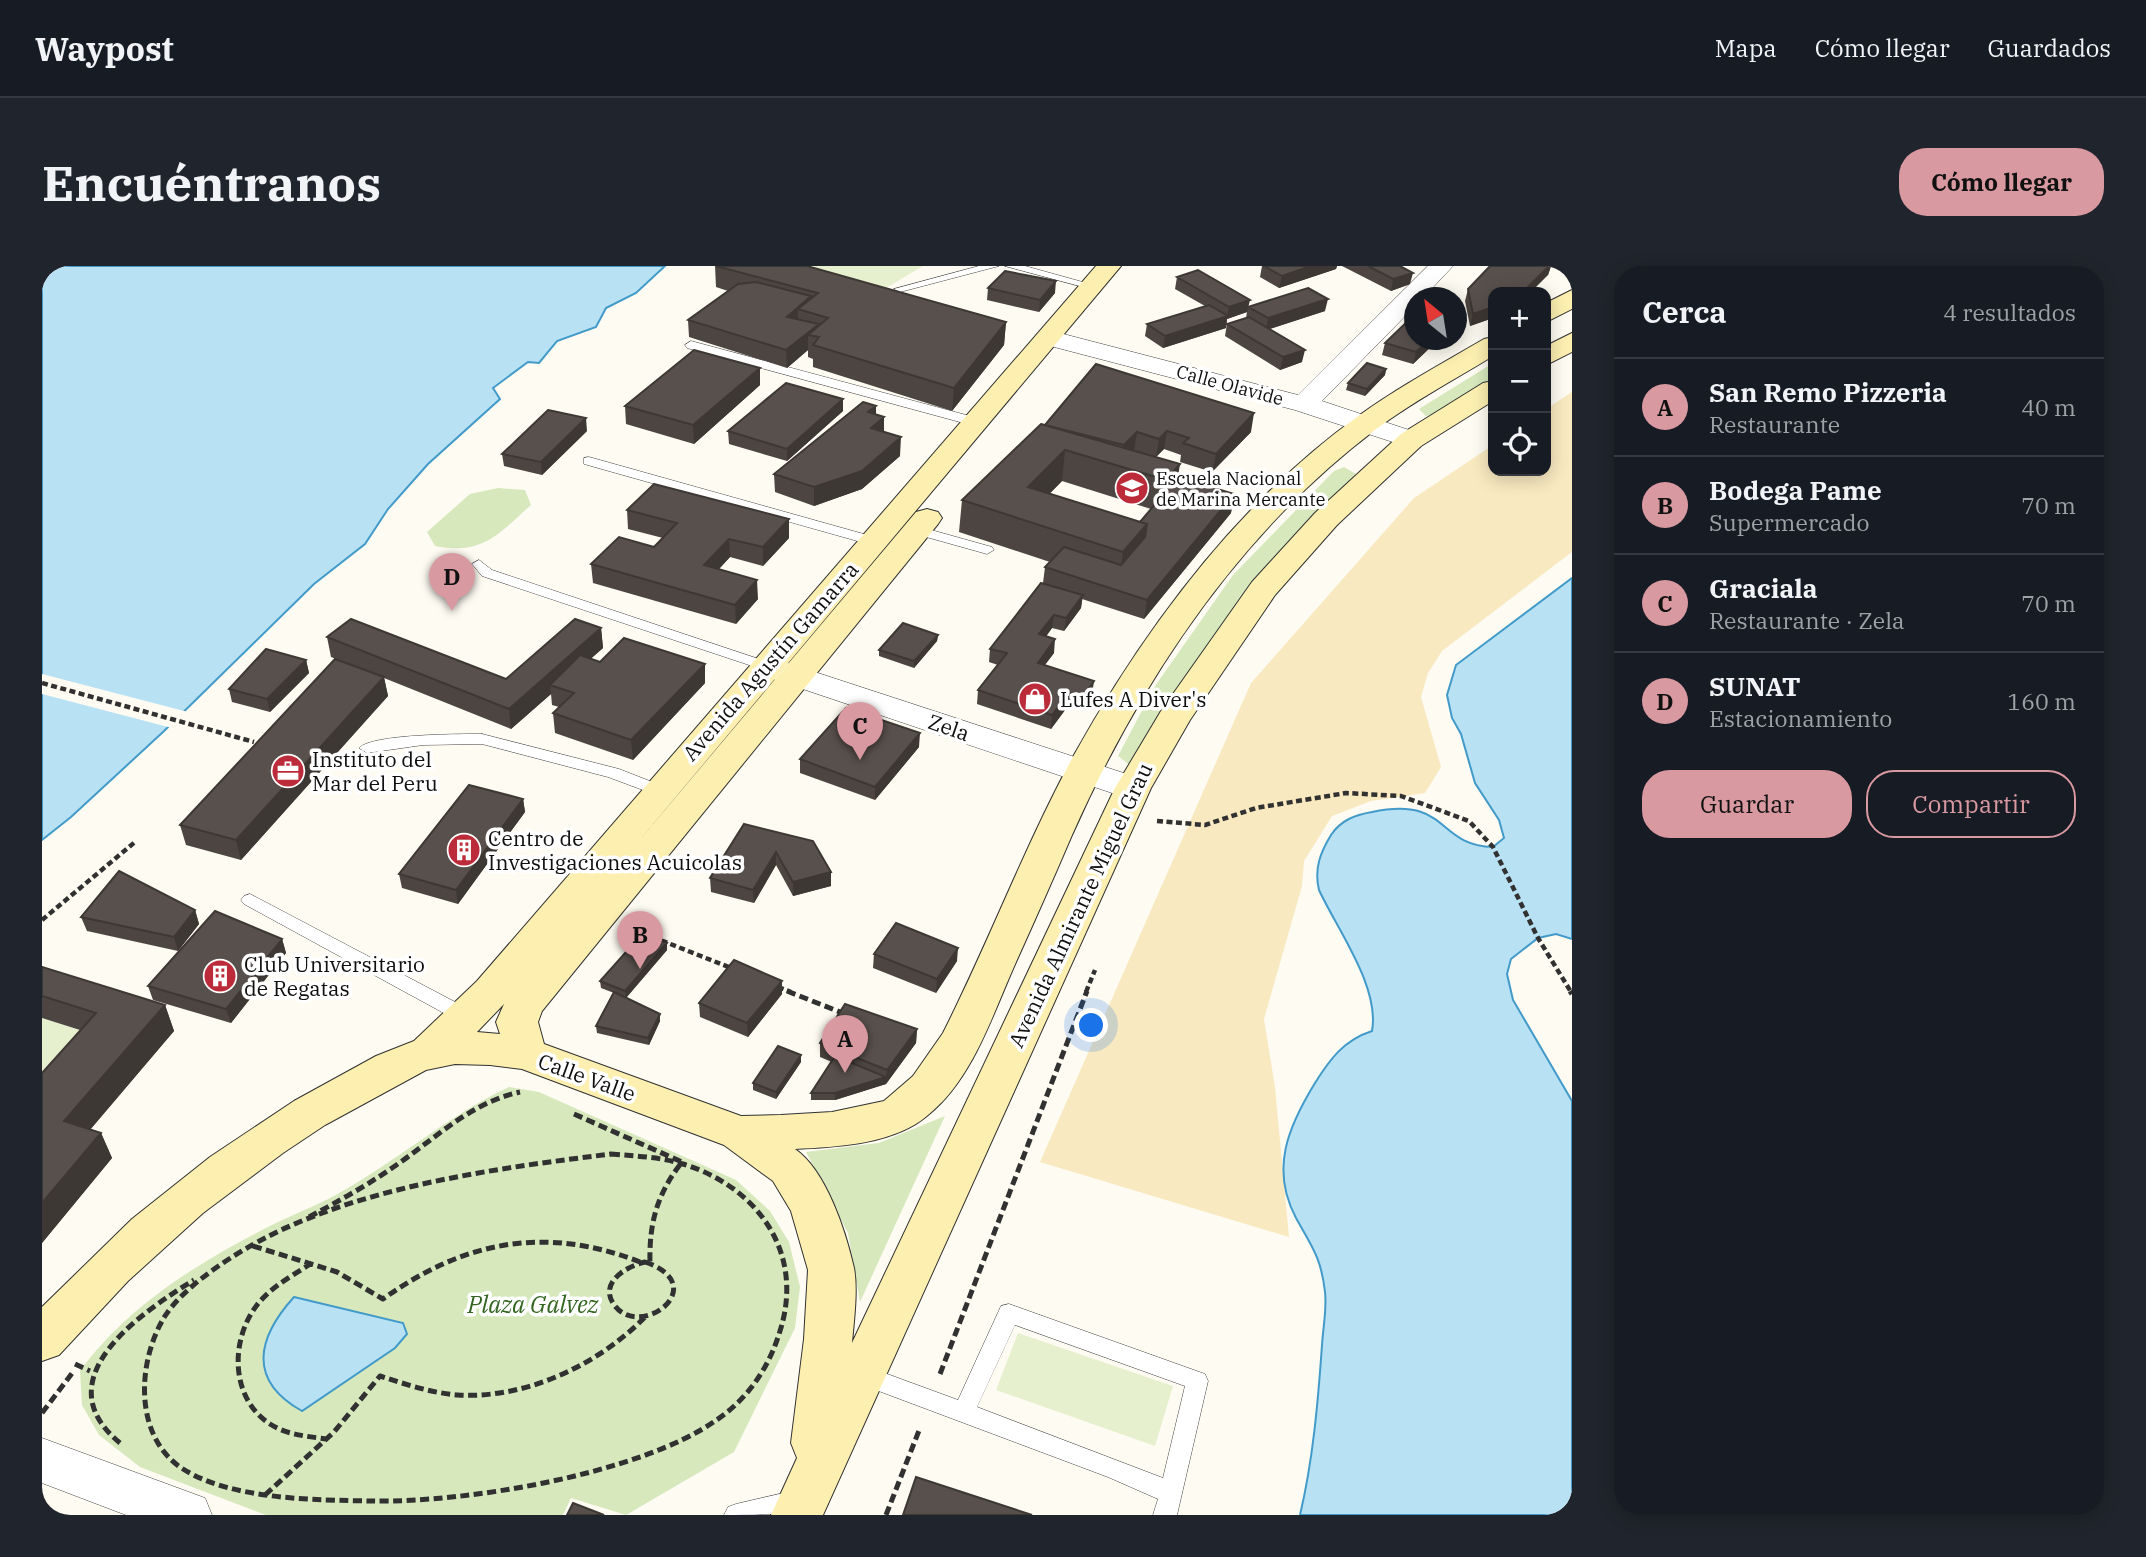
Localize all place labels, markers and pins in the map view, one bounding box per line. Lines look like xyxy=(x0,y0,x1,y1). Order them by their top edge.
place label: Escuela Nacional de Marina Mercante xyxy=(1156,467,1325,511)
school or university icon: Escuela Nacional de Marina Mercante xyxy=(1113,469,1151,507)
pin: D xyxy=(429,553,475,611)
shop icon: Lufes A Diver's xyxy=(1016,680,1054,718)
place label: Lufes A Diver's xyxy=(1060,685,1207,713)
pin: C xyxy=(837,702,883,760)
place label: Instituto del Mar del Peru xyxy=(312,745,438,797)
office icon: Instituto del Mar del Peru xyxy=(269,752,307,790)
place label: Centro de Investigaciones Acuicolas xyxy=(488,824,742,876)
building icon: Centro de Investigaciones Acuicolas xyxy=(445,831,483,869)
pin: B xyxy=(617,911,663,969)
place label: Club Universitario de Regatas xyxy=(244,950,425,1002)
building icon: Club Universitario de Regatas xyxy=(201,957,239,995)
pin: A xyxy=(822,1015,868,1073)

